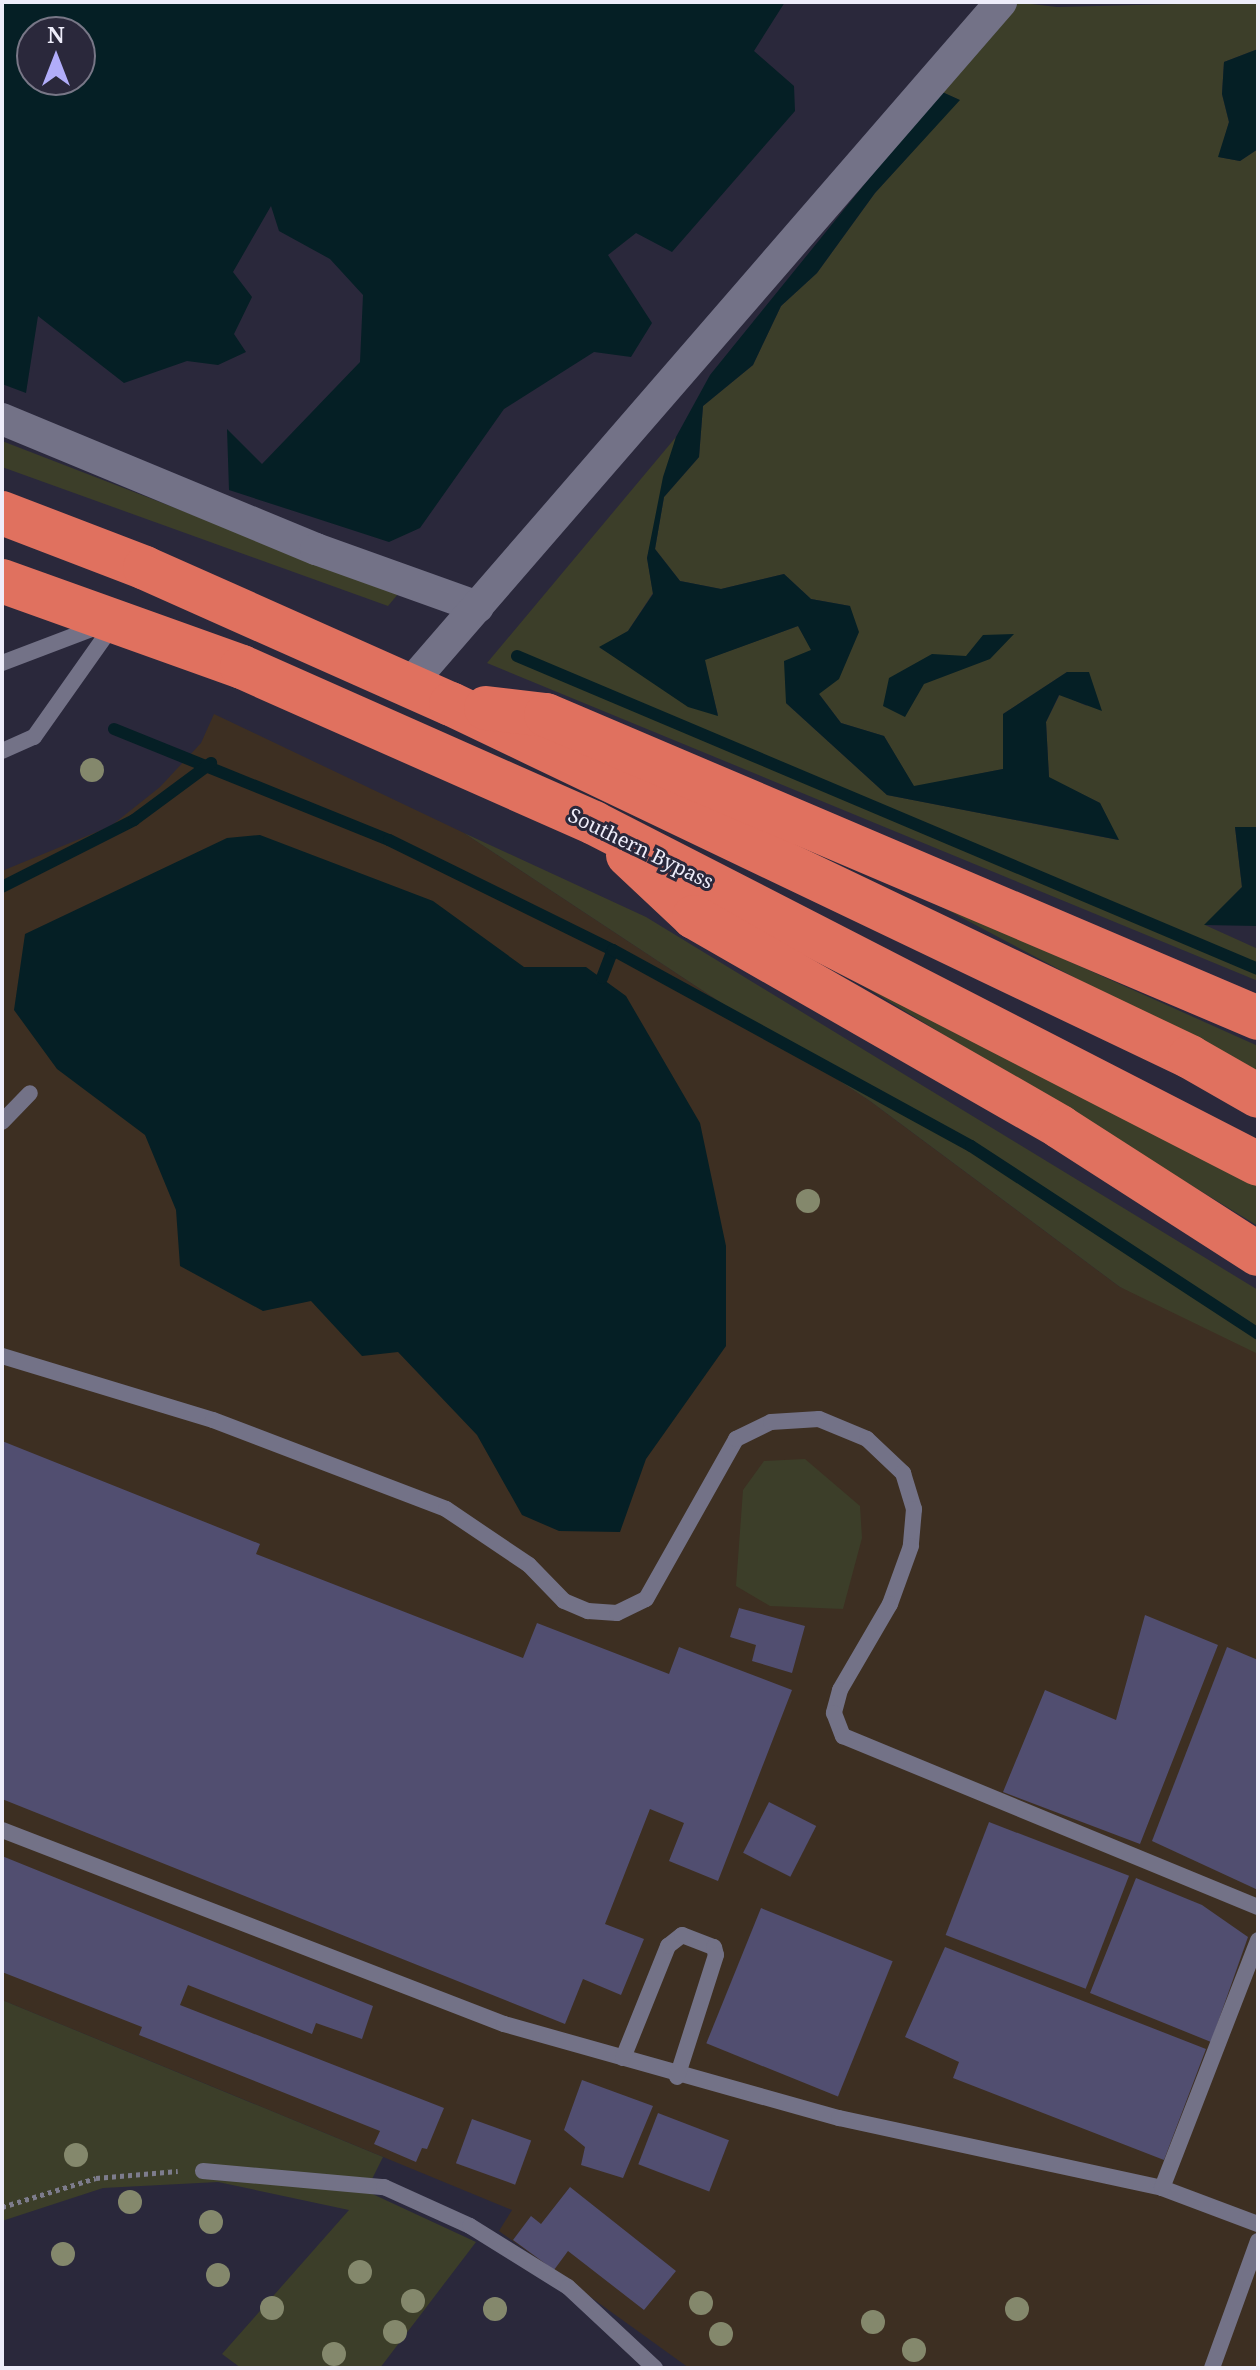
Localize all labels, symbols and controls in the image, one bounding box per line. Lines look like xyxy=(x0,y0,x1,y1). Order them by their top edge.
north arrow xyxy=(16,16,96,96)
text: N xyxy=(47,19,65,49)
street label: Southern Bypass xyxy=(564,802,718,894)

